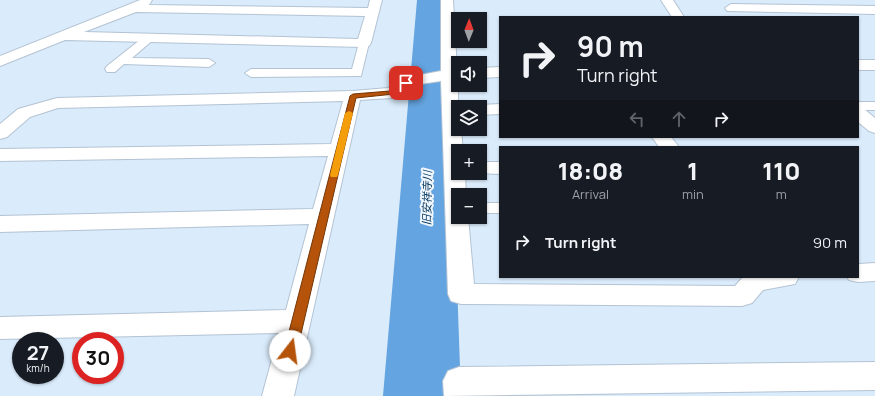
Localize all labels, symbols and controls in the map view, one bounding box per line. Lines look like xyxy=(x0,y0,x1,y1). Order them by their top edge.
north arrow xyxy=(451,12,487,48)
map controls xyxy=(451,12,487,224)
text: 90 m xyxy=(577,27,644,65)
icon: right xyxy=(511,32,563,84)
button: sound xyxy=(451,56,487,92)
text: Turn right xyxy=(577,63,658,87)
pin xyxy=(389,66,423,100)
icon: arrive xyxy=(395,72,417,94)
button: layers xyxy=(451,100,487,136)
icon: left xyxy=(626,108,648,130)
icon: ahead xyxy=(668,108,690,130)
icon: right xyxy=(710,108,732,130)
button: + xyxy=(451,144,487,180)
text: 18:08 xyxy=(558,154,623,187)
text: 1 xyxy=(687,154,698,187)
text: 110 xyxy=(762,154,800,187)
water label: 旧安祥寺川 xyxy=(419,169,434,226)
text: Arrival xyxy=(572,185,609,203)
text: min xyxy=(682,185,704,203)
text: m xyxy=(776,185,787,203)
button: − xyxy=(451,188,487,224)
icon: right xyxy=(511,231,533,253)
text: Turn right xyxy=(545,232,616,253)
text: 90 m xyxy=(813,232,847,253)
position arrow xyxy=(269,330,311,372)
speed limit sign: 30 xyxy=(72,332,124,384)
text: 27 xyxy=(27,339,49,366)
text: km/h xyxy=(26,361,50,375)

